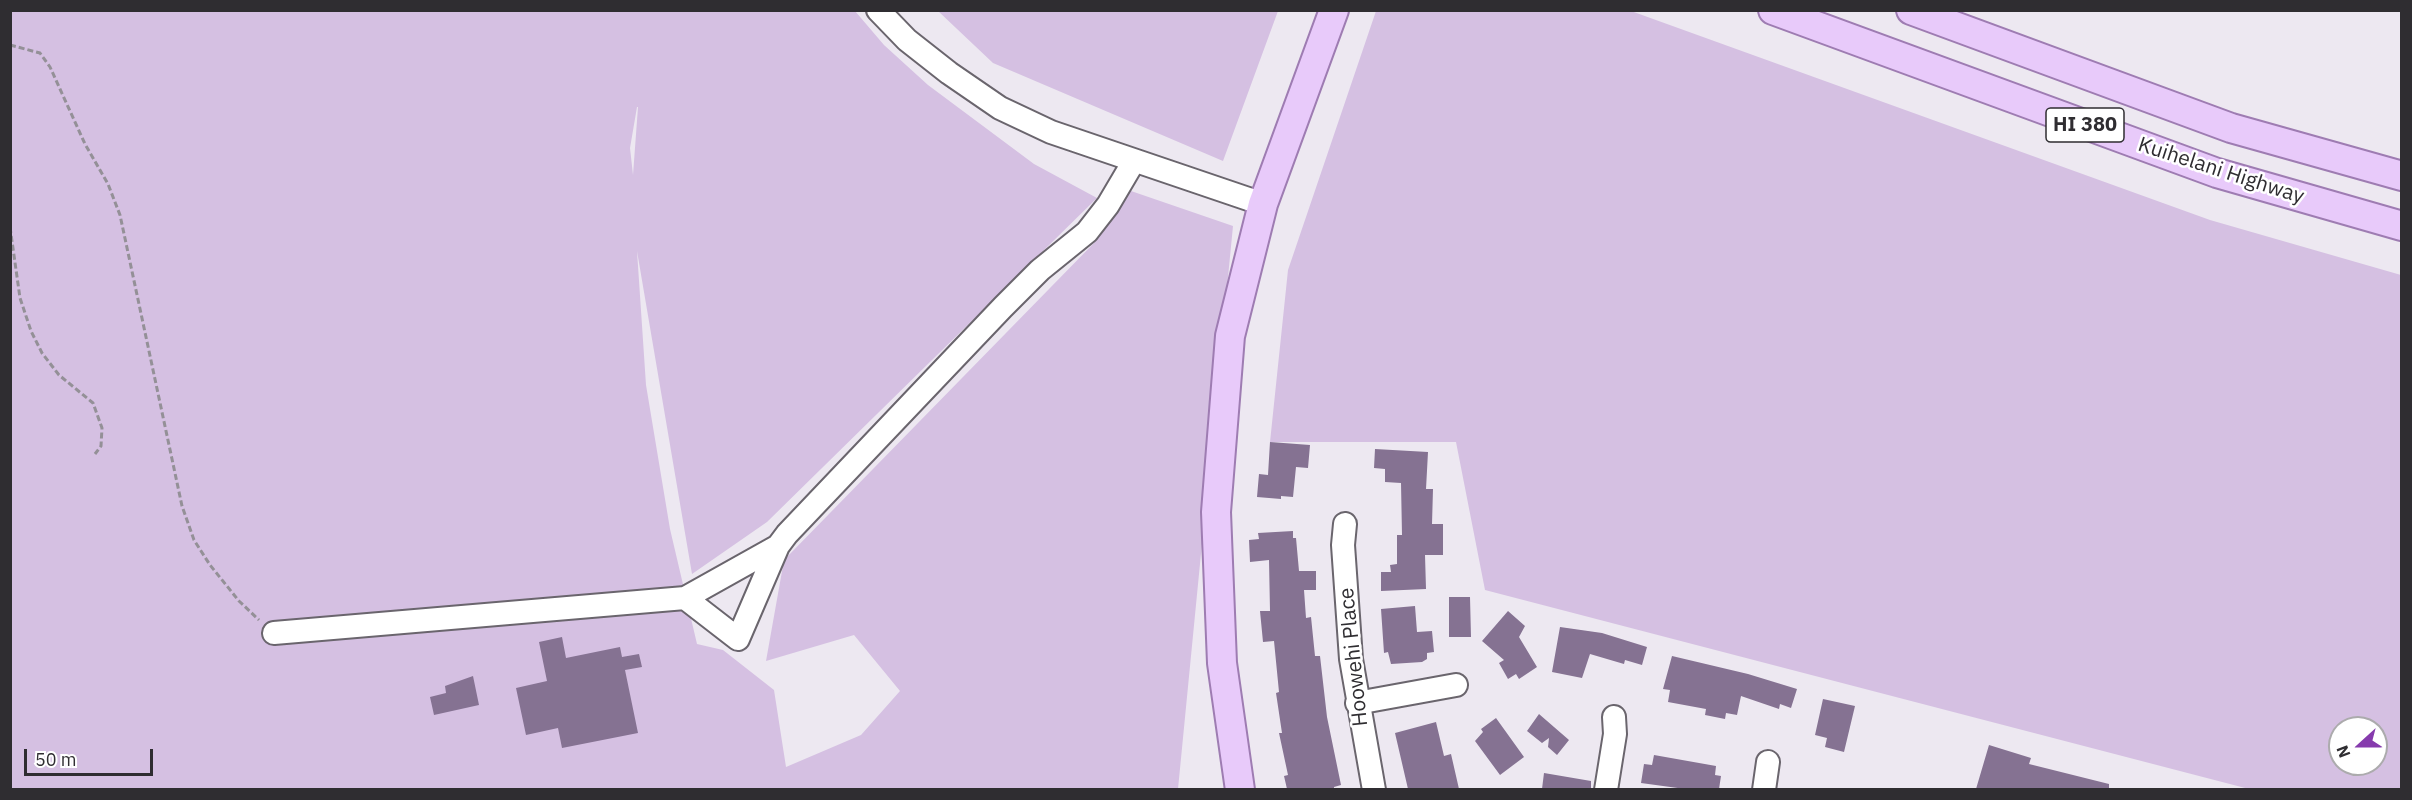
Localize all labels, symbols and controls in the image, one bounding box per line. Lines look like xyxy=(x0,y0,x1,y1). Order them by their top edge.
road number: HI 380 xyxy=(2046,108,2124,142)
street label: Kuihelani Highway xyxy=(2135,132,2307,210)
street label: Hoowehi Place xyxy=(1334,586,1374,728)
north arrow xyxy=(2328,716,2388,776)
scale bar xyxy=(27,737,156,775)
text: N xyxy=(2332,743,2354,761)
text: 50 m xyxy=(35,748,77,771)

